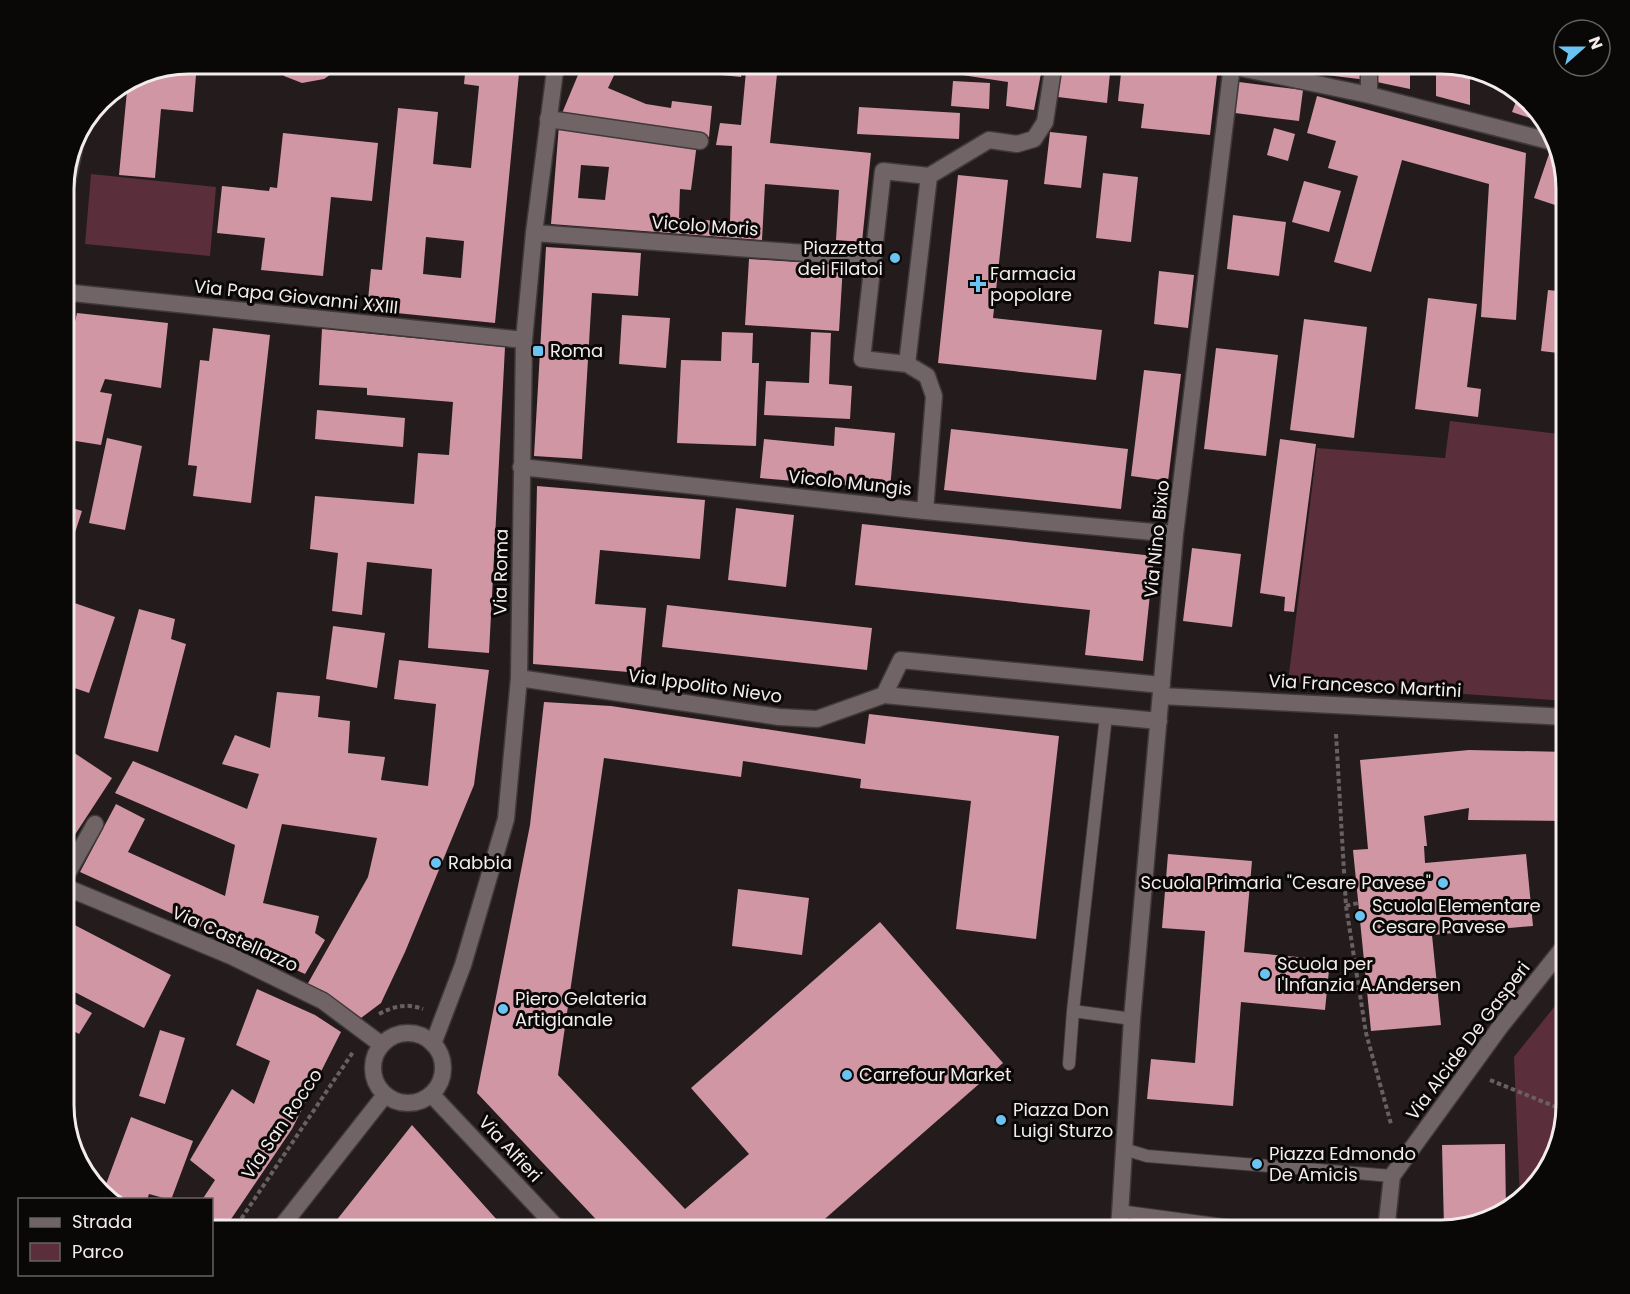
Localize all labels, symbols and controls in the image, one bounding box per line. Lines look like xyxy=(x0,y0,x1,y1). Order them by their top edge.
north arrow xyxy=(1552,18,1612,78)
text: N xyxy=(1583,33,1608,53)
street label: Vicolo Moris xyxy=(651,209,759,242)
place label: Piazzetta dei Filatoi xyxy=(798,235,883,281)
marker: Piazzetta dei Filatoi xyxy=(888,251,902,265)
place label: Farmacia popolare xyxy=(990,261,1076,307)
street label: Via Papa Giovanni XXIII xyxy=(193,273,400,320)
marker: Farmacia popolare xyxy=(971,277,985,291)
place label: Roma xyxy=(550,338,603,363)
marker: Roma xyxy=(531,344,545,358)
street label: Vicolo Mungis xyxy=(787,464,913,501)
street label: Via Nino Bixio xyxy=(1138,479,1175,599)
street label: Via Roma xyxy=(487,528,514,616)
street label: Via Ippolito Nievo xyxy=(626,662,784,709)
street label: Via Francesco Martini xyxy=(1268,668,1462,703)
place label: Rabbia xyxy=(448,850,512,875)
marker: Rabbia xyxy=(429,856,443,870)
place label: Scuola Primaria "Cesare Pavese" xyxy=(1140,870,1431,895)
marker: Scuola Primaria "Cesare Pavese" xyxy=(1436,876,1450,890)
place label: Scuola Elementare Cesare Pavese xyxy=(1372,893,1541,939)
street label: Via Castellazzo xyxy=(168,900,302,978)
marker: Scuola Elementare Cesare Pavese xyxy=(1353,909,1367,923)
place label: Scuola per l'Infanzia A.Andersen xyxy=(1277,951,1461,997)
street label: Via Alcide De Gasperi xyxy=(1400,956,1535,1125)
marker: Scuola per l'Infanzia A.Andersen xyxy=(1258,967,1272,981)
place label: Piero Gelateria Artigianale xyxy=(515,986,647,1032)
marker: Piero Gelateria Artigianale xyxy=(496,1002,510,1016)
place label: Carrefour Market xyxy=(859,1062,1012,1087)
street label: Via San Rocco xyxy=(235,1063,328,1184)
marker: Carrefour Market xyxy=(840,1068,854,1082)
place label: Piazza Don Luigi Sturzo xyxy=(1013,1097,1113,1143)
street label: Via Alfieri xyxy=(473,1110,548,1187)
marker: Piazza Don Luigi Sturzo xyxy=(994,1113,1008,1127)
place label: Piazza Edmondo De Amicis xyxy=(1269,1141,1416,1187)
marker: Piazza Edmondo De Amicis xyxy=(1250,1157,1264,1171)
legend xyxy=(18,1198,213,1276)
text: Strada xyxy=(72,1209,132,1234)
text: Parco xyxy=(72,1239,124,1264)

